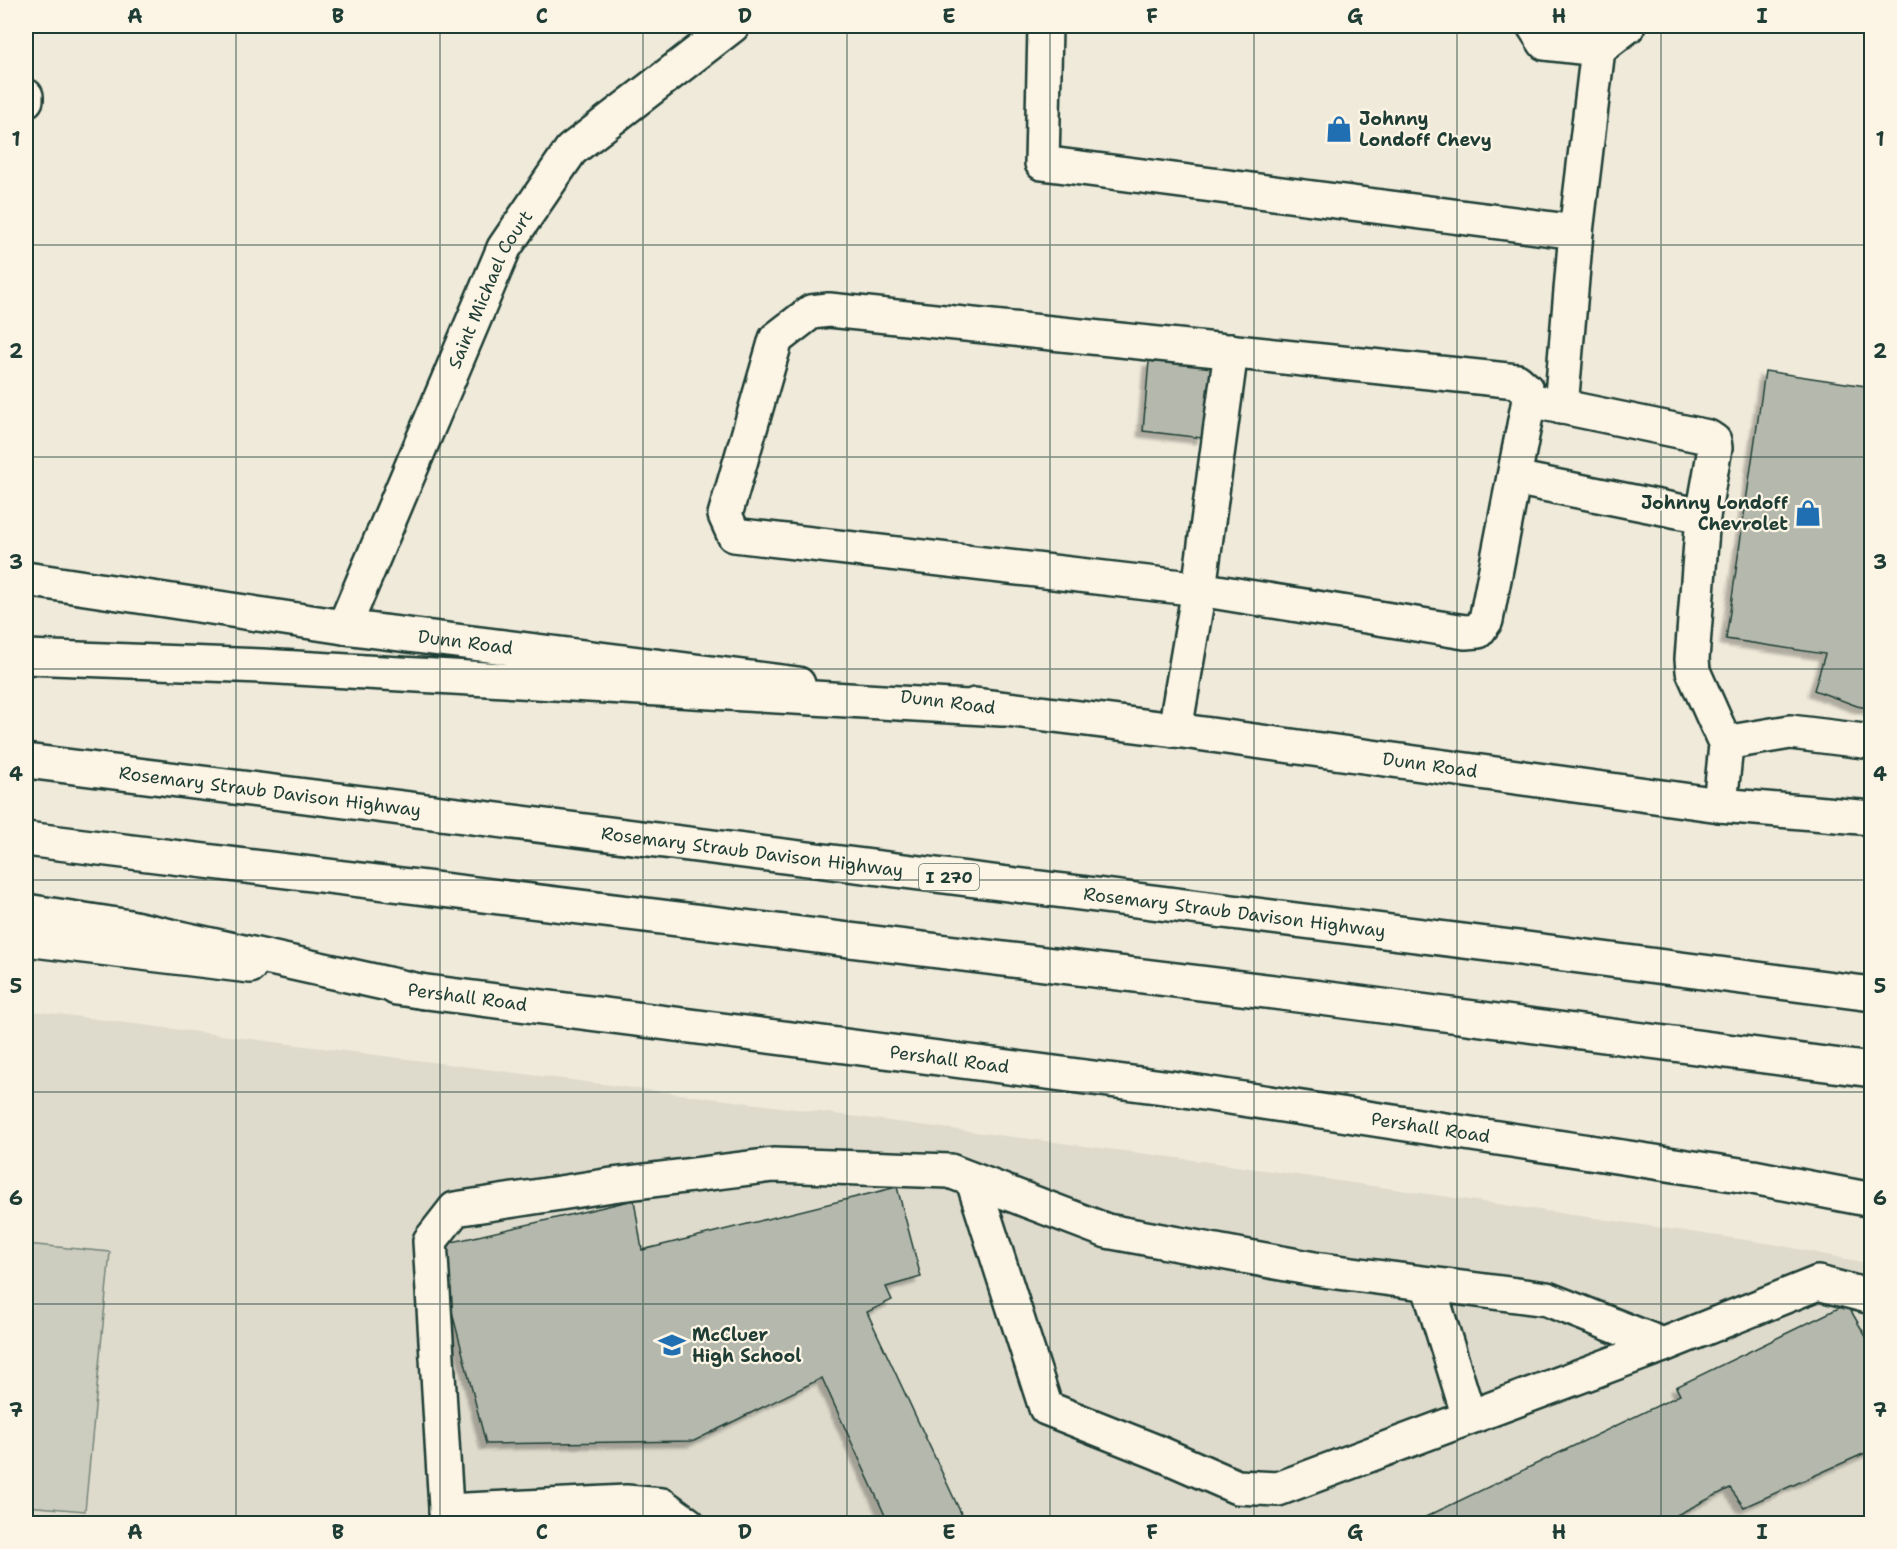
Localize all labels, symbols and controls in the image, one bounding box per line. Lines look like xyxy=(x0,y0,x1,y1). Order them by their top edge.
text: A xyxy=(127,3,143,29)
text: B xyxy=(332,3,344,29)
text: C xyxy=(536,3,548,29)
text: D xyxy=(738,3,752,29)
text: E xyxy=(942,3,956,29)
text: F xyxy=(1146,3,1158,29)
text: G xyxy=(1347,3,1363,29)
text: H xyxy=(1552,3,1566,29)
text: I xyxy=(1756,3,1768,29)
place label: Johnny Londoff Chevy xyxy=(1359,107,1492,152)
shop icon: Johnny Londoff Chevy xyxy=(1324,114,1354,144)
text: 1 xyxy=(11,126,21,152)
text: 1 xyxy=(1875,126,1885,152)
street label: Saint Michael Court xyxy=(442,206,538,372)
text: 2 xyxy=(9,338,23,364)
text: 2 xyxy=(1873,338,1887,364)
place label: Johnny Londoff Chevrolet xyxy=(1641,491,1788,536)
shop icon: Johnny Londoff Chevrolet xyxy=(1793,498,1823,528)
text: 3 xyxy=(9,549,23,575)
text: 3 xyxy=(1873,549,1887,575)
street label: Dunn Road xyxy=(417,624,514,660)
street label: Dunn Road xyxy=(899,684,997,720)
street label: Dunn Road xyxy=(1381,747,1479,784)
text: 4 xyxy=(9,761,23,787)
street label: Rosemary Straub Davison Highway xyxy=(118,761,423,822)
text: 4 xyxy=(1873,761,1887,787)
street label: Rosemary Straub Davison Highway xyxy=(600,821,905,883)
road number: I 270 xyxy=(919,864,979,890)
street label: Rosemary Straub Davison Highway xyxy=(1082,882,1387,943)
text: 5 xyxy=(10,973,22,999)
text: 5 xyxy=(1874,973,1886,999)
street label: Pershall Road xyxy=(406,978,529,1017)
street label: Pershall Road xyxy=(888,1040,1011,1079)
street label: Pershall Road xyxy=(1369,1107,1492,1149)
text: 6 xyxy=(9,1185,23,1211)
text: 6 xyxy=(1873,1185,1887,1211)
place label: McCluer High School xyxy=(692,1323,801,1368)
school or university icon: McCluer High School xyxy=(657,1330,687,1360)
text: 7 xyxy=(9,1397,23,1423)
text: 7 xyxy=(1873,1397,1887,1423)
text: A xyxy=(127,1519,143,1545)
text: B xyxy=(332,1519,344,1545)
text: C xyxy=(536,1519,548,1545)
text: D xyxy=(738,1519,752,1545)
text: E xyxy=(942,1519,956,1545)
text: F xyxy=(1146,1519,1158,1545)
text: G xyxy=(1347,1519,1363,1545)
text: H xyxy=(1552,1519,1566,1545)
text: I xyxy=(1756,1519,1768,1545)

